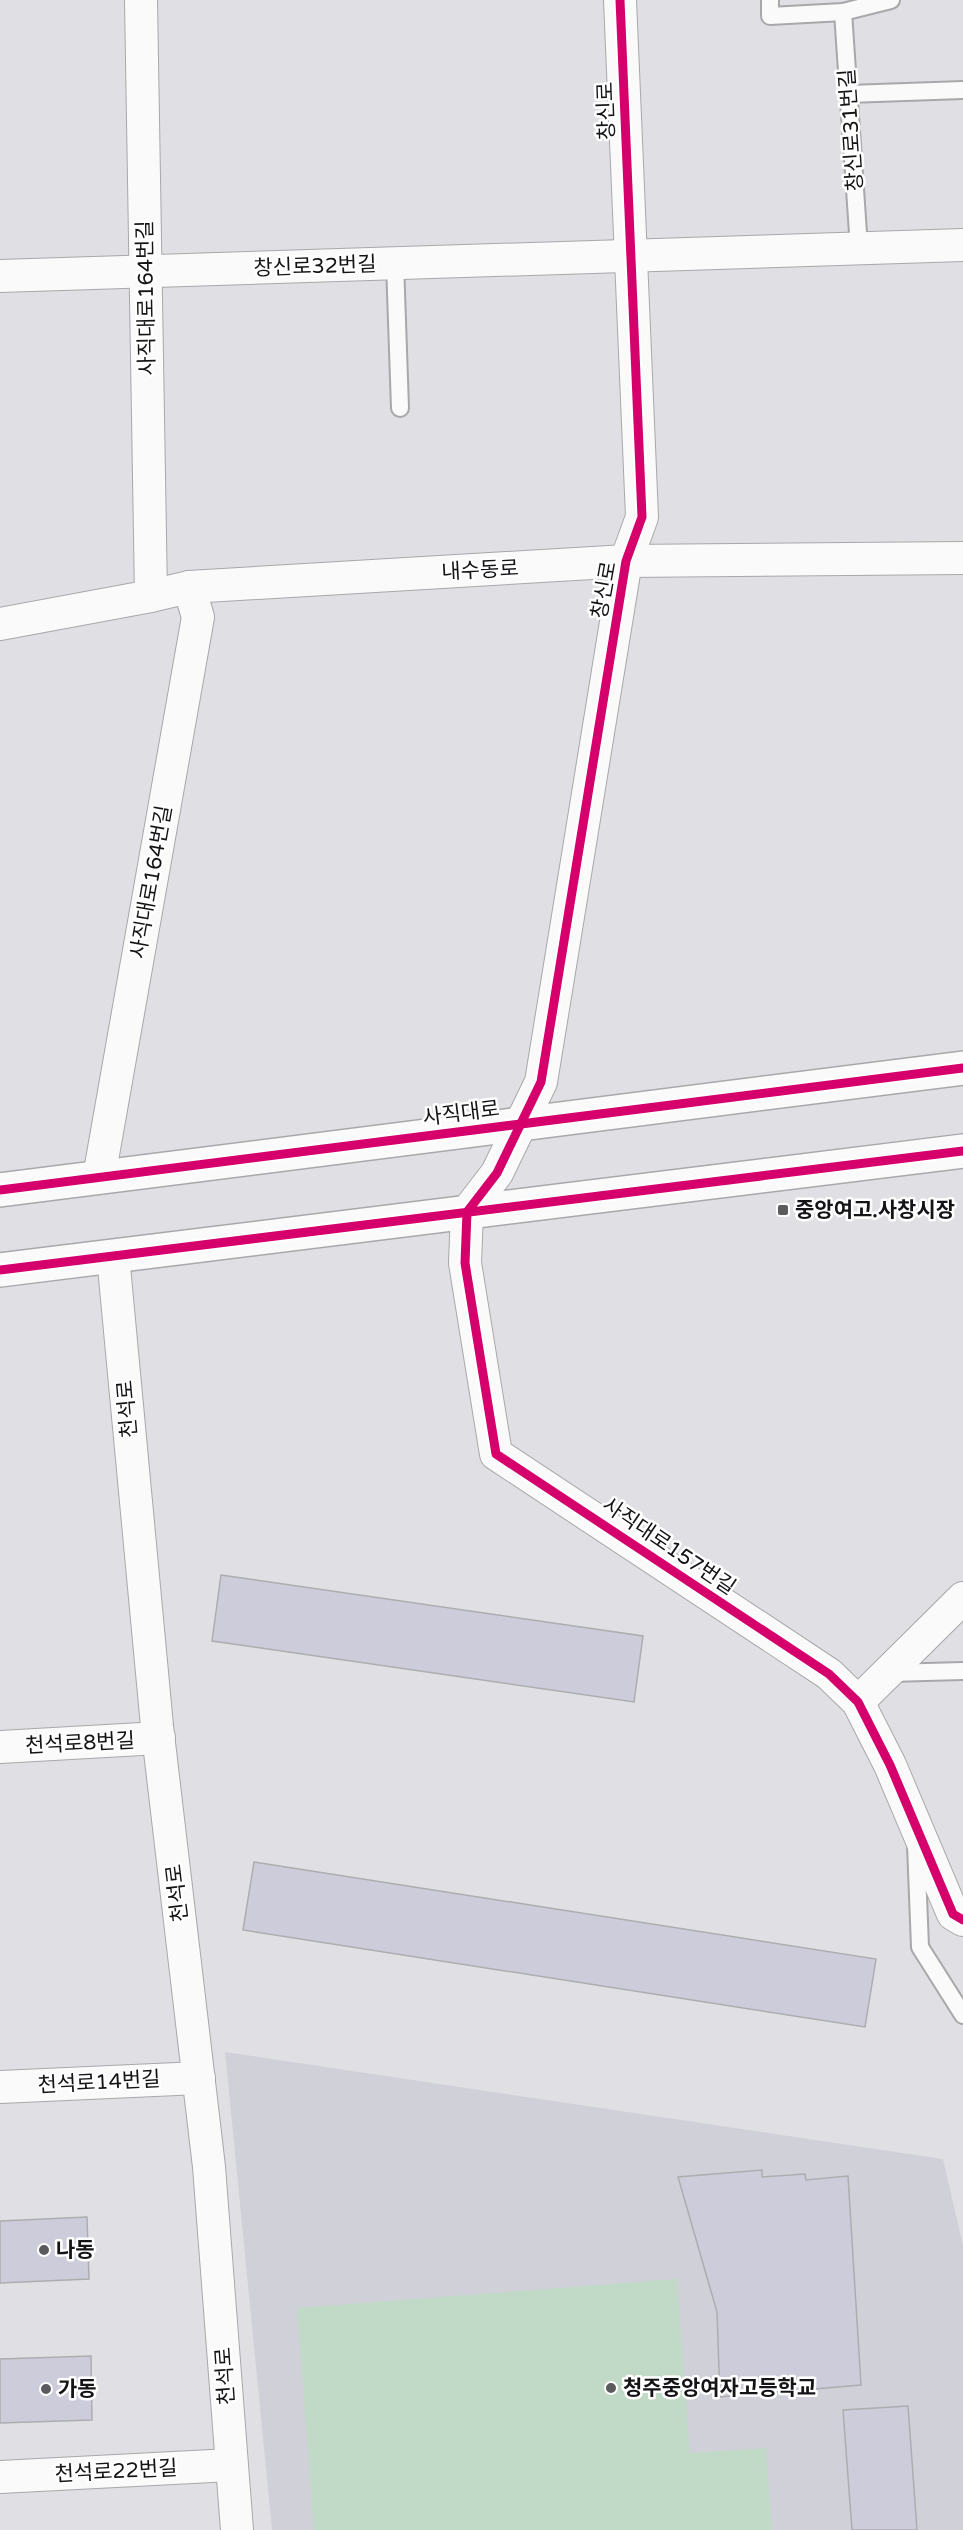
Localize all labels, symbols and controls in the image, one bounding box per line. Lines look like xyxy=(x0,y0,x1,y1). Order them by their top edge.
street label: 창신로31번길 xyxy=(835,68,868,192)
street label: 창신로 xyxy=(593,82,620,140)
street label: 사직대로164번길 xyxy=(133,220,160,376)
street label: 창신로32번길 xyxy=(253,252,377,281)
street label: 내수동로 xyxy=(441,556,519,585)
street label: 창신로 xyxy=(587,559,622,621)
street label: 사직대로164번길 xyxy=(126,803,177,961)
street label: 사직대로 xyxy=(421,1096,501,1131)
place label: 중앙여고.사창시장 xyxy=(795,1198,955,1223)
marker: 중앙여고.사창시장 xyxy=(776,1203,790,1217)
street label: 천석로 xyxy=(113,1379,142,1439)
street label: 사직대로157번길 xyxy=(597,1493,740,1600)
street label: 천석로8번길 xyxy=(25,1728,136,1759)
street label: 천석로 xyxy=(162,1863,193,1923)
street label: 천석로14번길 xyxy=(37,2067,161,2098)
place label: 나동 xyxy=(56,2238,95,2263)
marker: 나동 xyxy=(37,2243,51,2257)
street label: 천석로 xyxy=(211,2346,240,2406)
place label: 청주중앙여자고등학교 xyxy=(623,2376,816,2401)
place label: 가동 xyxy=(58,2377,97,2402)
marker: 청주중앙여자고등학교 xyxy=(604,2381,618,2395)
marker: 가동 xyxy=(39,2382,53,2396)
street label: 천석로22번길 xyxy=(54,2456,178,2487)

